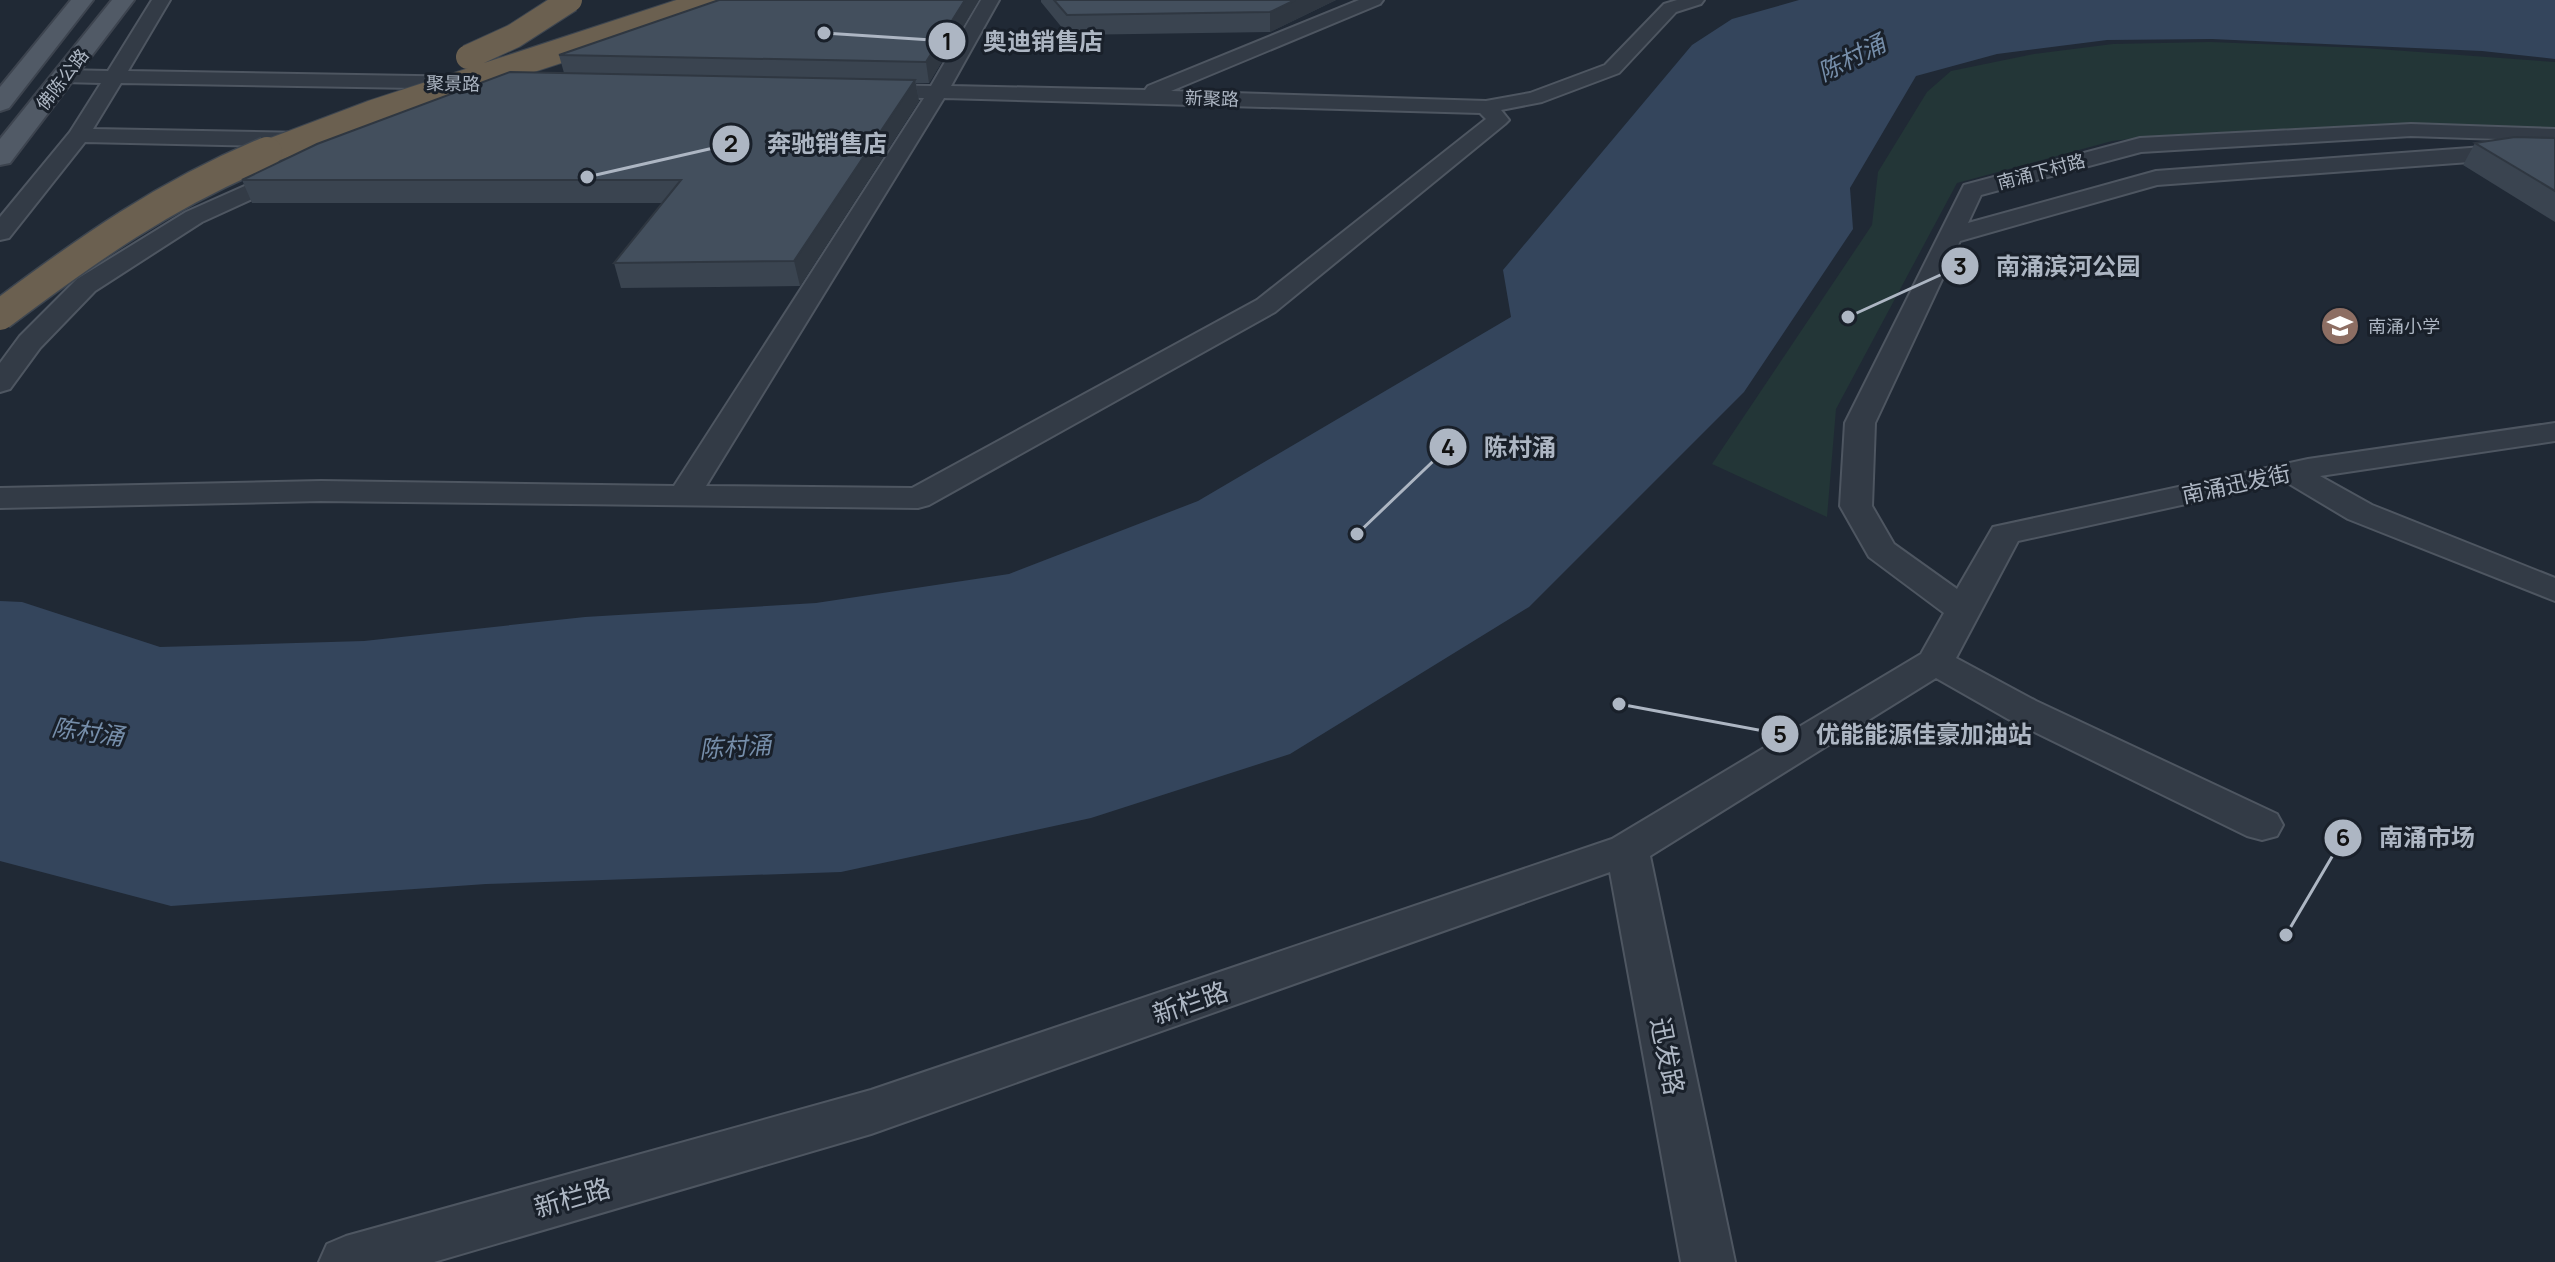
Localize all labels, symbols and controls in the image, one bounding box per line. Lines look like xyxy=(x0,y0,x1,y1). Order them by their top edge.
callout: 奥迪销售店 xyxy=(927,17,1119,65)
text: 1 xyxy=(942,24,952,57)
text: 奥迪销售店 xyxy=(983,24,1103,57)
water label: 陈村涌 xyxy=(1811,25,1893,88)
street label: 佛陈公路 xyxy=(30,43,94,115)
street label: 聚景路 xyxy=(426,71,480,95)
street label: 新聚路 xyxy=(1185,85,1239,111)
callout: 奔驰销售店 xyxy=(711,120,903,168)
text: 2 xyxy=(724,126,738,159)
text: 奔驰销售店 xyxy=(767,126,887,159)
street label: 南涌下村路 xyxy=(1994,148,2088,194)
callout: 南涌滨河公园 xyxy=(1940,242,2156,290)
text: 3 xyxy=(1953,249,1967,282)
text: 南涌滨河公园 xyxy=(1996,249,2140,282)
school or university icon: 南涌小学 xyxy=(2319,305,2361,347)
place label: 南涌小学 xyxy=(2368,314,2440,338)
callout: 陈村涌 xyxy=(1428,423,1572,471)
text: 4 xyxy=(1441,430,1455,463)
text: 陈村涌 xyxy=(1484,430,1556,463)
street label: 南涌迅发街 xyxy=(2179,458,2293,510)
water label: 陈村涌 xyxy=(50,710,129,753)
callout: 优能能源佳豪加油站 xyxy=(1760,710,2048,758)
text: 5 xyxy=(1773,717,1787,750)
text: 优能能源佳豪加油站 xyxy=(1816,717,2032,750)
water label: 陈村涌 xyxy=(698,727,775,765)
callout: 南涌市场 xyxy=(2323,814,2491,862)
text: 6 xyxy=(2336,820,2350,853)
text: 南涌市场 xyxy=(2379,820,2475,853)
street label: 新栏路 xyxy=(1147,972,1233,1032)
street label: 迅发路 xyxy=(1643,1014,1693,1098)
street label: 新栏路 xyxy=(530,1169,614,1225)

